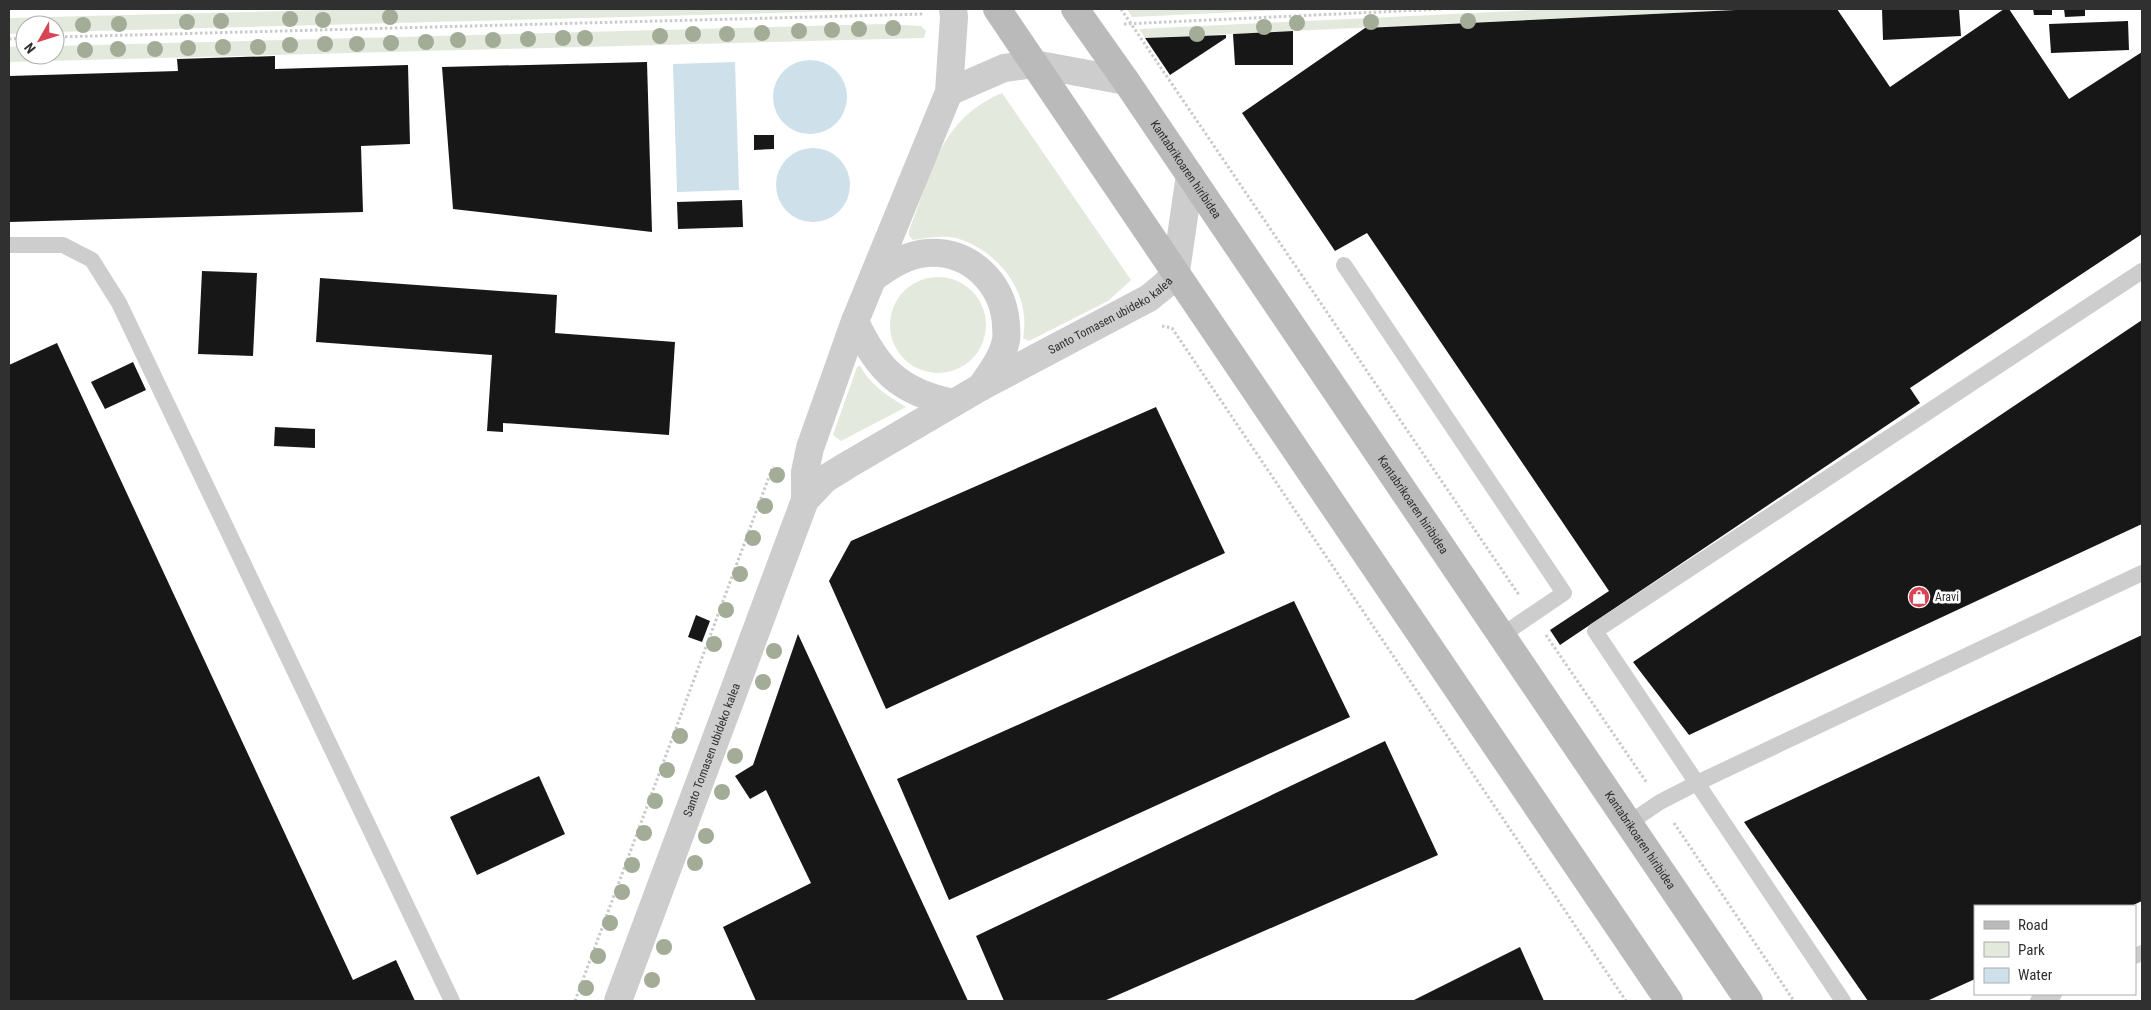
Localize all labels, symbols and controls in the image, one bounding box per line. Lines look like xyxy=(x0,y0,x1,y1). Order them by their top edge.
north arrow xyxy=(15,15,65,65)
text: N xyxy=(21,40,39,57)
street label: Kantabrikoaren hiribidea xyxy=(1148,118,1224,221)
street label: Santo Tomasen ubideko kalea xyxy=(1046,274,1176,357)
street label: Kantabrikoaren hiribidea xyxy=(1375,453,1451,557)
shop icon: Aravi xyxy=(1907,585,1931,609)
place label: Aravi xyxy=(1935,590,1959,604)
street label: Santo Tomasen ubideko kalea xyxy=(680,681,743,819)
street label: Kantabrikoaren hiribidea xyxy=(1602,788,1678,892)
legend xyxy=(1974,905,2136,995)
text: Road xyxy=(2018,916,2048,934)
text: Park xyxy=(2018,941,2045,959)
text: Water xyxy=(2018,966,2053,984)

